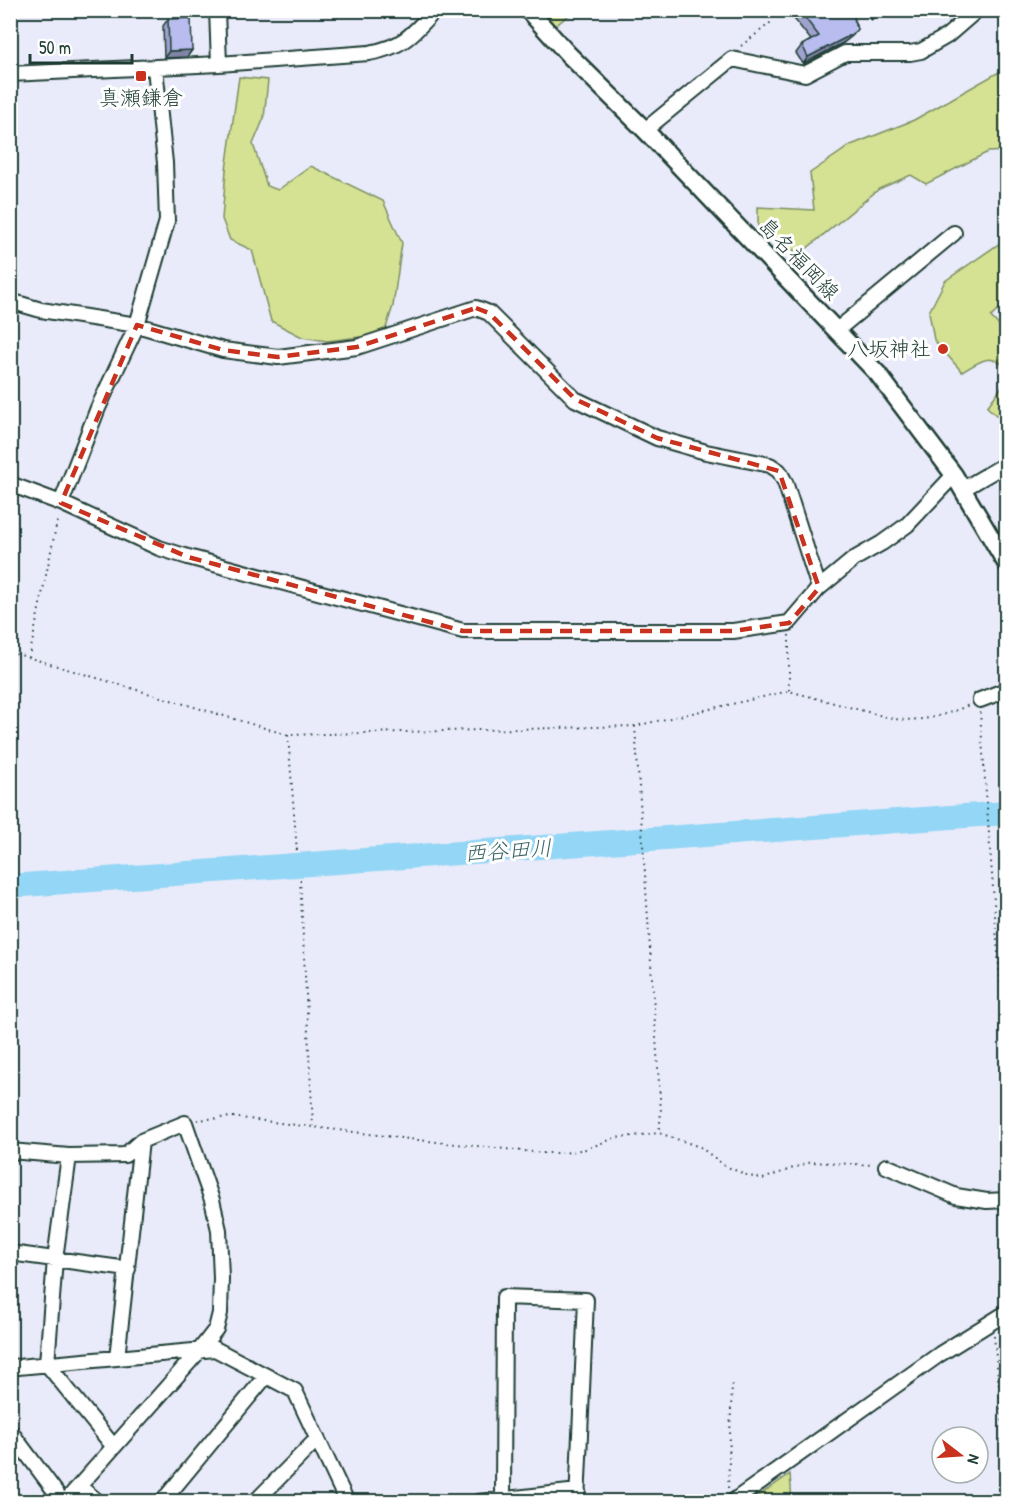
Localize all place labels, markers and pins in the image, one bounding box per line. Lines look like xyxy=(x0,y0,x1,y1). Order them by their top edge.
marker: 真瀬鎌倉 xyxy=(134,69,148,83)
place label: 真瀬鎌倉 xyxy=(99,83,183,112)
place label: 八坂神社 xyxy=(847,334,931,363)
marker: 八坂神社 xyxy=(936,342,950,356)

